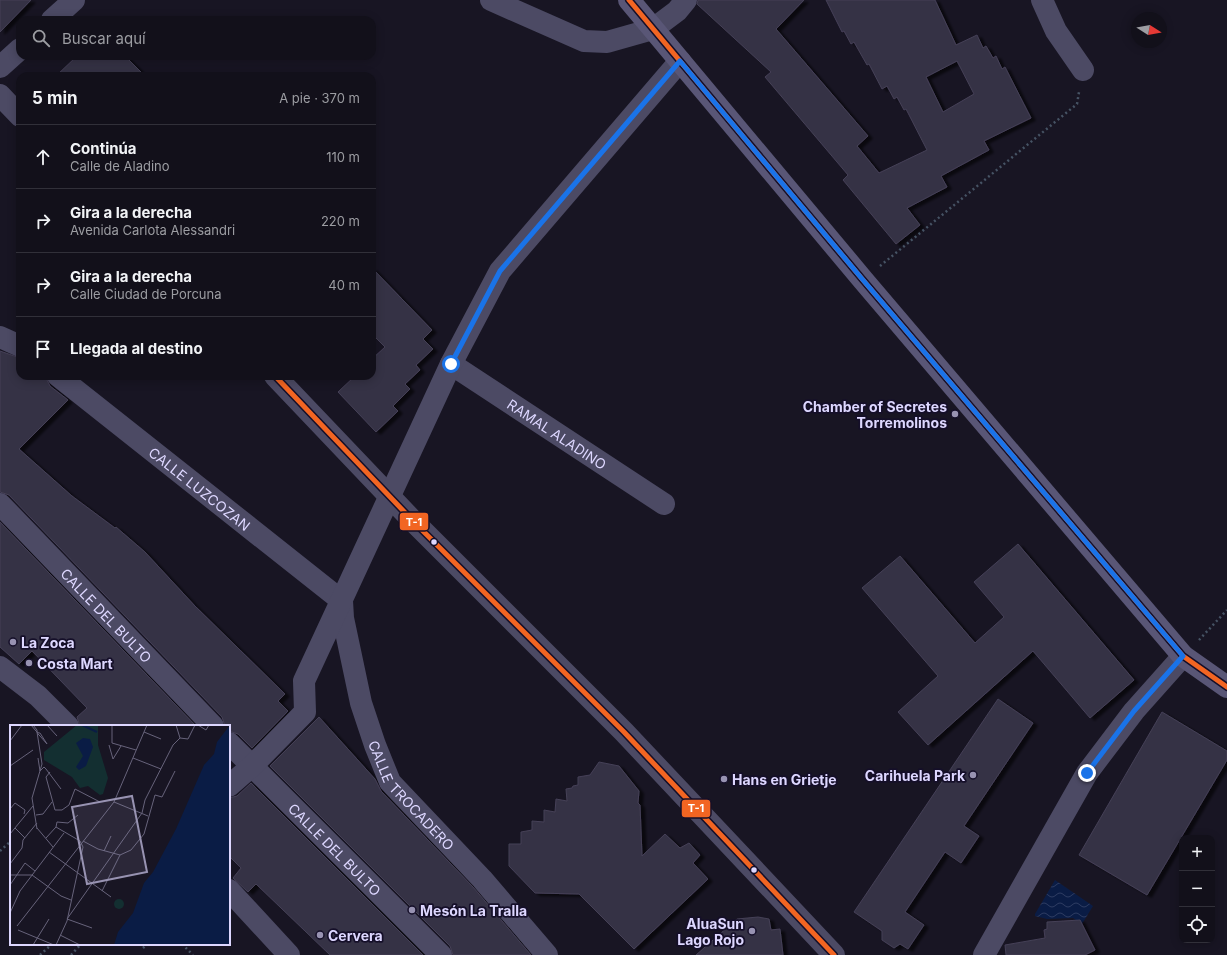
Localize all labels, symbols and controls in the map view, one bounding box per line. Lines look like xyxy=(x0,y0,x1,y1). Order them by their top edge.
north arrow xyxy=(1131,12,1167,48)
search box xyxy=(16,16,376,60)
icon: search xyxy=(30,27,52,49)
text: Buscar aquí xyxy=(62,29,146,48)
text: 5 min xyxy=(32,88,78,108)
text: A pie · 370 m xyxy=(279,90,360,106)
text: Continúa xyxy=(70,139,137,158)
icon: ahead xyxy=(32,146,54,168)
text: 110 m xyxy=(326,149,360,165)
text: Calle de Aladino xyxy=(70,158,170,174)
text: Gira a la derecha xyxy=(70,203,192,222)
icon: right xyxy=(32,210,54,232)
text: 220 m xyxy=(321,213,360,229)
text: Avenida Carlota Alessandri xyxy=(70,222,235,238)
text: Gira a la derecha xyxy=(70,267,192,286)
icon: right xyxy=(32,274,54,296)
text: 40 m xyxy=(328,277,360,293)
text: Calle Ciudad de Porcuna xyxy=(70,286,222,302)
icon: arrive xyxy=(32,338,54,360)
text: Llegada al destino xyxy=(70,339,203,358)
route start xyxy=(442,355,460,373)
street label: RAMAL ALADINO xyxy=(504,395,610,473)
place label: Chamber of Secretes Torremolinos xyxy=(803,398,947,431)
marker: Chamber of Secretes Torremolinos xyxy=(950,409,960,419)
street label: CALLE LUZCOZAN xyxy=(146,443,254,534)
line badge: T-1 xyxy=(399,512,429,531)
text: T-1 xyxy=(406,515,423,529)
unlabelled marker xyxy=(429,537,439,547)
street label: CALLE DEL BULTO xyxy=(58,565,156,666)
place label: La Zoca xyxy=(21,634,75,651)
marker: La Zoca xyxy=(8,637,18,647)
place label: Costa Mart xyxy=(37,655,113,672)
marker: Costa Mart xyxy=(24,658,34,668)
inset map xyxy=(10,725,230,945)
street label: CALLE TROCADERO xyxy=(365,738,458,853)
route end xyxy=(1078,764,1096,782)
place label: Carihuela Park xyxy=(865,767,966,784)
marker: Carihuela Park xyxy=(968,770,978,780)
place label: Hans en Grietje xyxy=(732,771,837,788)
marker: Hans en Grietje xyxy=(719,774,729,784)
street label: CALLE DEL BULTO xyxy=(285,799,385,899)
line badge: T-1 xyxy=(681,799,711,818)
text: T-1 xyxy=(688,801,705,815)
map controls xyxy=(1179,835,1215,943)
button: + xyxy=(1179,835,1215,871)
unlabelled marker xyxy=(749,865,759,875)
button: − xyxy=(1179,871,1215,907)
place label: Mesón La Tralla xyxy=(420,902,527,919)
marker: Mesón La Tralla xyxy=(407,905,417,915)
button: locate xyxy=(1179,907,1215,943)
place label: AluaSun Lago Rojo xyxy=(677,915,744,948)
marker: AluaSun Lago Rojo xyxy=(747,926,757,936)
place label: Cervera xyxy=(328,927,383,944)
marker: Cervera xyxy=(315,930,325,940)

